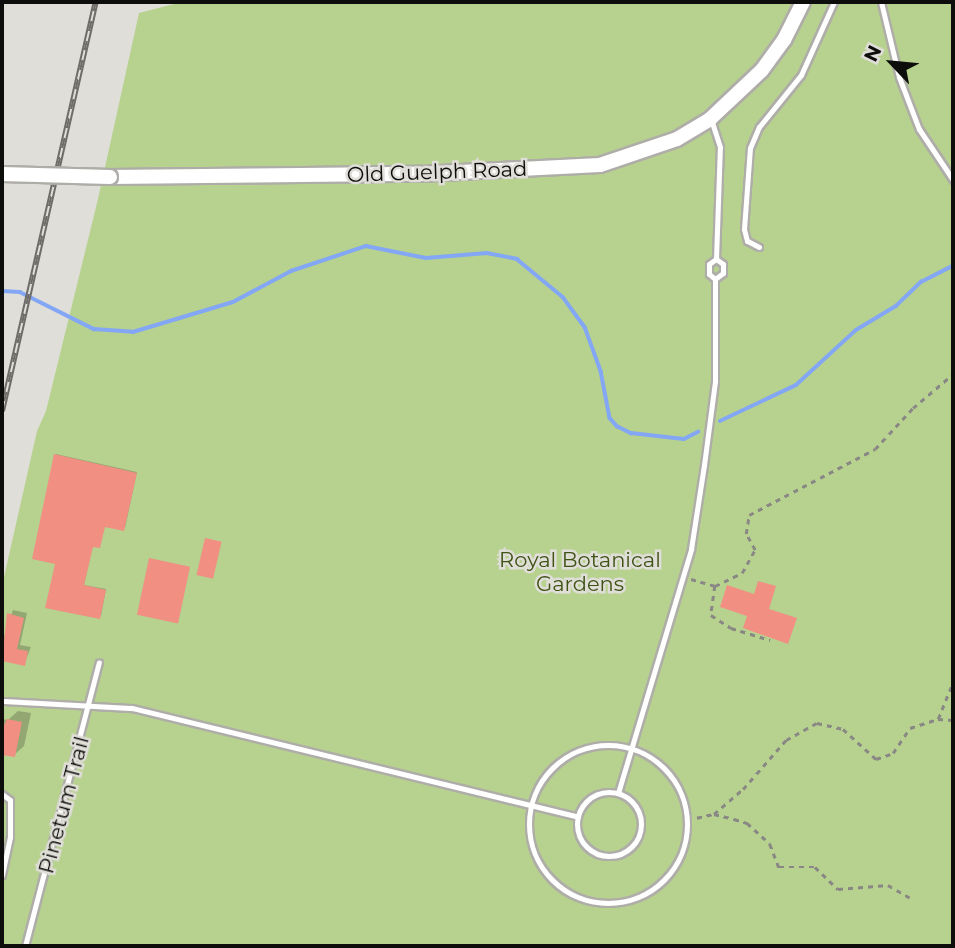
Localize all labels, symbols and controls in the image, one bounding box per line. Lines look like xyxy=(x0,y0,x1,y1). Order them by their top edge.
north arrow xyxy=(857,28,927,98)
text: N xyxy=(859,42,886,66)
street label: Old Guelph Road xyxy=(346,156,528,188)
park label: Royal Botanical Gardens xyxy=(499,547,661,597)
street label: Pinetum Trail xyxy=(34,734,94,876)

